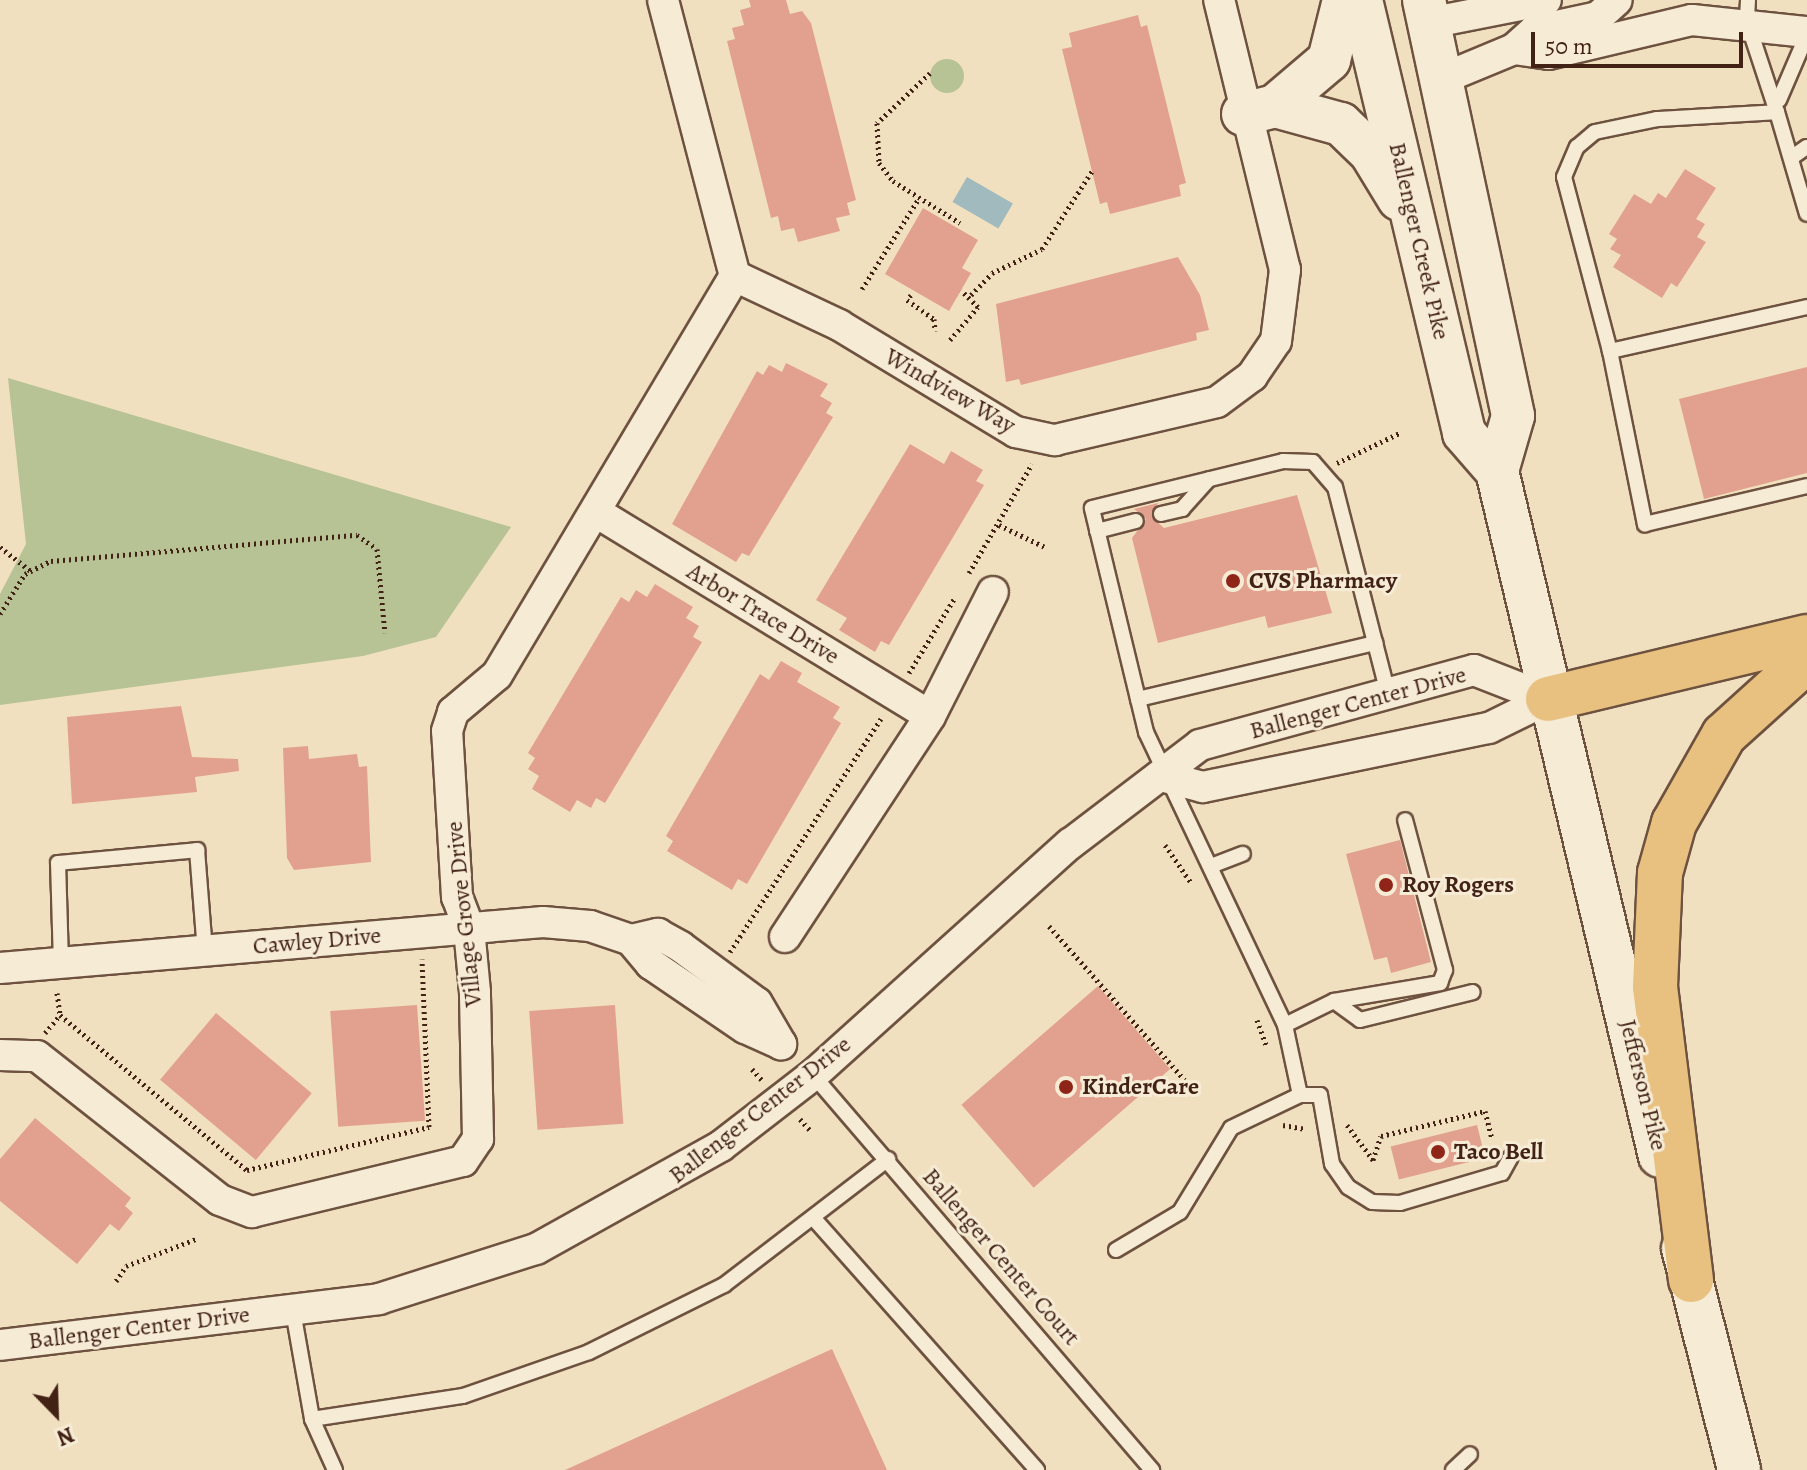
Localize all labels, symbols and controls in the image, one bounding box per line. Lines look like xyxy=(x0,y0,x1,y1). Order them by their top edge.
scale bar xyxy=(1535,16,1747,66)
text: 50 m xyxy=(1545,30,1593,62)
street label: Ballenger Creek Pike xyxy=(1382,140,1456,342)
street label: Windview Way xyxy=(880,342,1020,440)
street label: Arbor Trace Drive xyxy=(682,557,844,671)
place label: CVS Pharmacy xyxy=(1249,567,1397,595)
marker: CVS Pharmacy xyxy=(1224,572,1242,590)
street label: Ballenger Center Drive xyxy=(1247,660,1469,746)
street label: Village Grove Drive xyxy=(440,820,488,1008)
place label: Roy Rogers xyxy=(1402,871,1514,899)
marker: Roy Rogers xyxy=(1377,876,1395,894)
street label: Cawley Drive xyxy=(252,921,382,961)
street label: Jefferson Pike xyxy=(1613,1017,1673,1153)
street label: Ballenger Center Drive xyxy=(663,1030,857,1190)
place label: KinderCare xyxy=(1082,1073,1199,1101)
marker: KinderCare xyxy=(1057,1078,1075,1096)
place label: Taco Bell xyxy=(1454,1138,1543,1166)
marker: Taco Bell xyxy=(1429,1143,1447,1161)
street label: Ballenger Center Court xyxy=(916,1162,1086,1352)
street label: Ballenger Center Drive xyxy=(27,1300,251,1356)
north arrow xyxy=(16,1374,96,1454)
text: N xyxy=(52,1419,79,1453)

